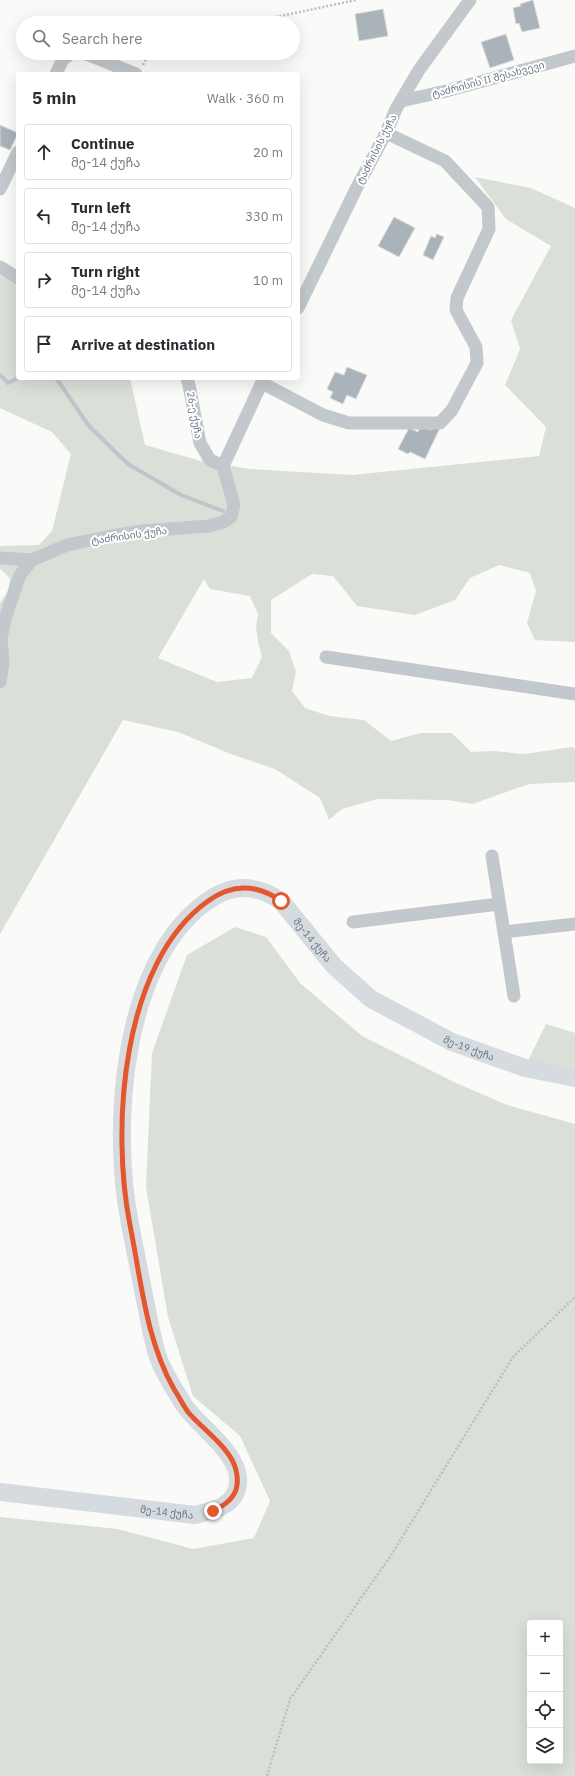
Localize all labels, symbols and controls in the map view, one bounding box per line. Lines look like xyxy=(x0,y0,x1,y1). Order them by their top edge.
search box xyxy=(16,16,300,60)
icon: search xyxy=(30,27,52,49)
text: Search here xyxy=(62,29,142,48)
street label: ტაძრისის II შესახვევი xyxy=(431,58,546,101)
text: 5 min xyxy=(32,87,76,109)
text: Walk · 360 m xyxy=(207,90,284,107)
street label: ტაძრისის ქუჩა xyxy=(353,112,400,186)
text: Continue xyxy=(71,134,135,153)
icon: ahead xyxy=(33,141,55,163)
text: 20 m xyxy=(253,144,283,161)
text: მე-14 ქუჩა xyxy=(71,154,140,171)
text: Turn left xyxy=(71,198,131,217)
icon: left xyxy=(33,205,55,227)
text: 330 m xyxy=(245,208,283,225)
text: მე-14 ქუჩა xyxy=(71,218,140,235)
text: Turn right xyxy=(71,262,140,281)
icon: right xyxy=(33,269,55,291)
text: 10 m xyxy=(253,272,283,289)
text: მე-14 ქუჩა xyxy=(71,282,140,299)
icon: arrive xyxy=(33,333,55,355)
text: Arrive at destination xyxy=(71,335,215,354)
street label: 26-ე ქუჩა xyxy=(184,391,205,440)
street label: ტაძრისის ქუჩა xyxy=(90,524,168,547)
route start xyxy=(272,892,290,910)
street label: მე-14 ქუჩა xyxy=(290,915,334,965)
street label: მე-19 ქუჩა xyxy=(441,1033,496,1064)
route end xyxy=(204,1502,222,1520)
street label: მე-14 ქუჩა xyxy=(139,1503,194,1522)
map controls xyxy=(527,1620,563,1764)
button: + xyxy=(527,1620,563,1656)
button: − xyxy=(527,1656,563,1692)
button: locate xyxy=(527,1692,563,1728)
button: layers xyxy=(527,1728,563,1764)

